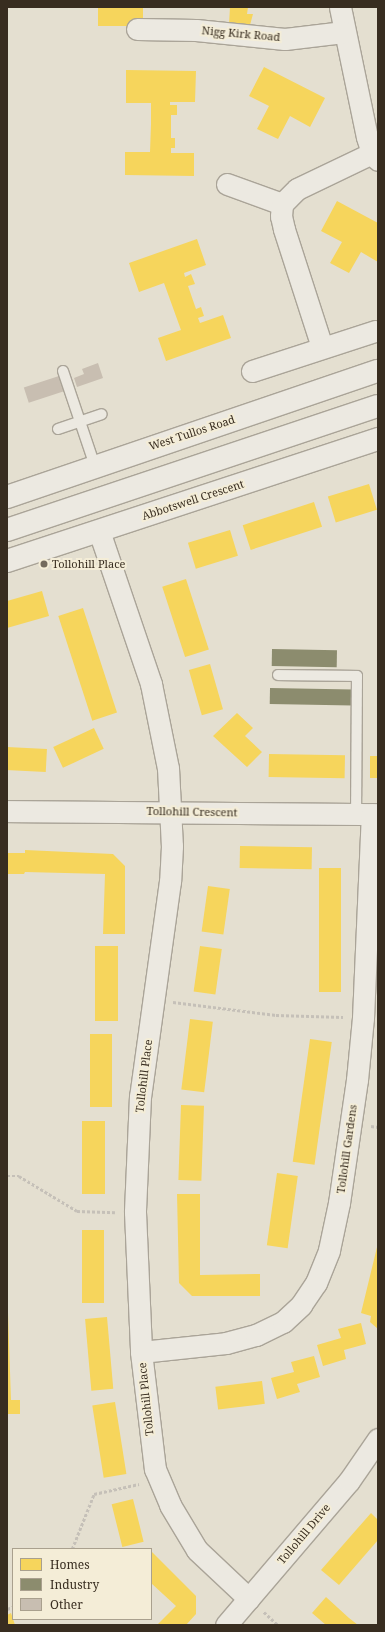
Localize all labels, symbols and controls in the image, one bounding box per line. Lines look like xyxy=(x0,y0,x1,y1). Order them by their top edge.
street label: Nigg Kirk Road xyxy=(201,24,281,44)
street label: West Tullos Road xyxy=(147,413,237,453)
street label: Abbotswell Crescent xyxy=(140,477,246,523)
place label: Tollohill Place xyxy=(52,557,125,571)
marker: Tollohill Place xyxy=(39,559,49,569)
street label: Tollohill Crescent xyxy=(146,805,238,819)
street label: Tollohill Place xyxy=(133,1039,155,1113)
street label: Tollohill Gardens xyxy=(334,1104,360,1194)
street label: Tollohill Place xyxy=(136,1362,156,1436)
street label: Tollohill Drive xyxy=(275,1501,333,1567)
legend xyxy=(12,1548,152,1620)
text: Homes xyxy=(50,1556,90,1573)
text: Industry xyxy=(50,1576,99,1593)
text: Other xyxy=(50,1596,83,1613)

